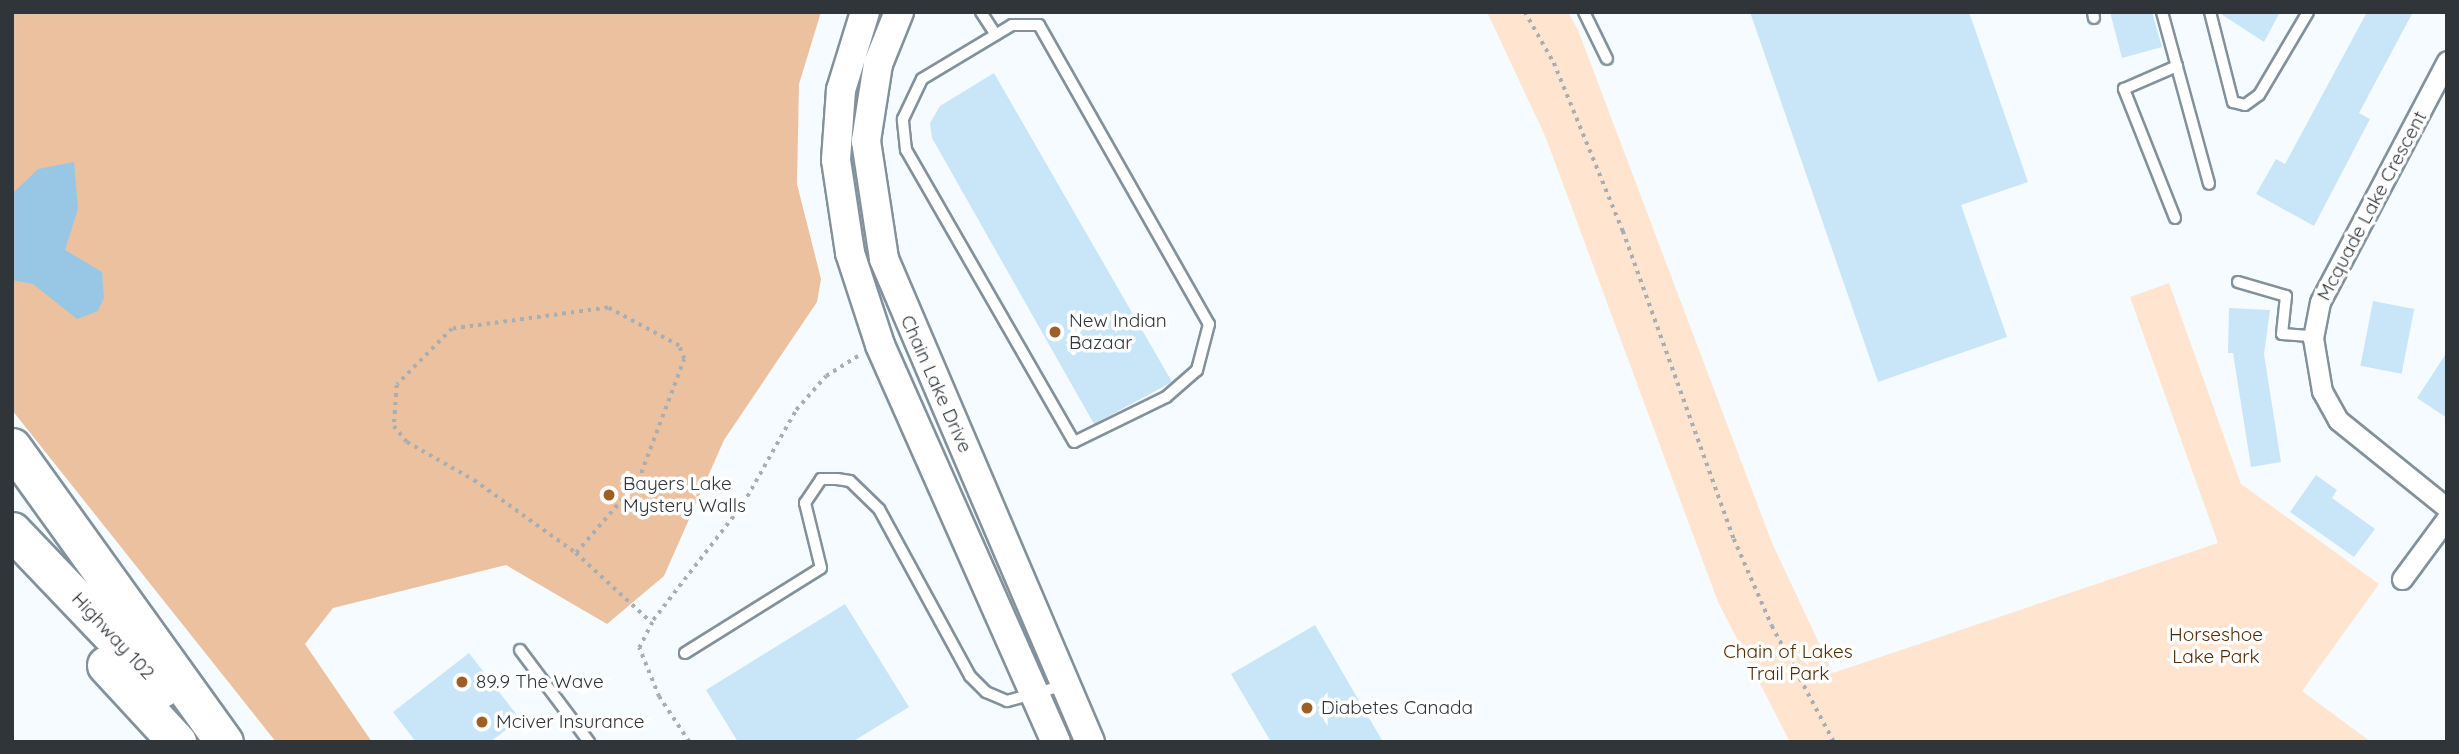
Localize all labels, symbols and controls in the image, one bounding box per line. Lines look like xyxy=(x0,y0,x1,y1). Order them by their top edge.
street label: Mcquade Lake Crescent xyxy=(2312,107,2432,305)
place label: New Indian Bazaar xyxy=(1069,310,1167,354)
street label: Chain Lake Drive xyxy=(895,312,977,456)
marker: New Indian Bazaar xyxy=(1047,324,1063,340)
place label: Bayers Lake Mystery Walls xyxy=(623,473,746,517)
marker: Bayers Lake Mystery Walls xyxy=(601,487,617,503)
street label: Highway 102 xyxy=(67,588,159,684)
park label: Horseshoe Lake Park xyxy=(2169,624,2263,668)
park label: Chain of Lakes Trail Park xyxy=(1723,641,1853,685)
place label: 89.9 The Wave xyxy=(476,671,604,693)
marker: 89.9 The Wave xyxy=(454,674,470,690)
place label: Diabetes Canada xyxy=(1321,697,1473,719)
marker: Diabetes Canada xyxy=(1299,700,1315,716)
place label: Mciver Insurance xyxy=(496,711,644,733)
marker: Mciver Insurance xyxy=(474,714,490,730)

